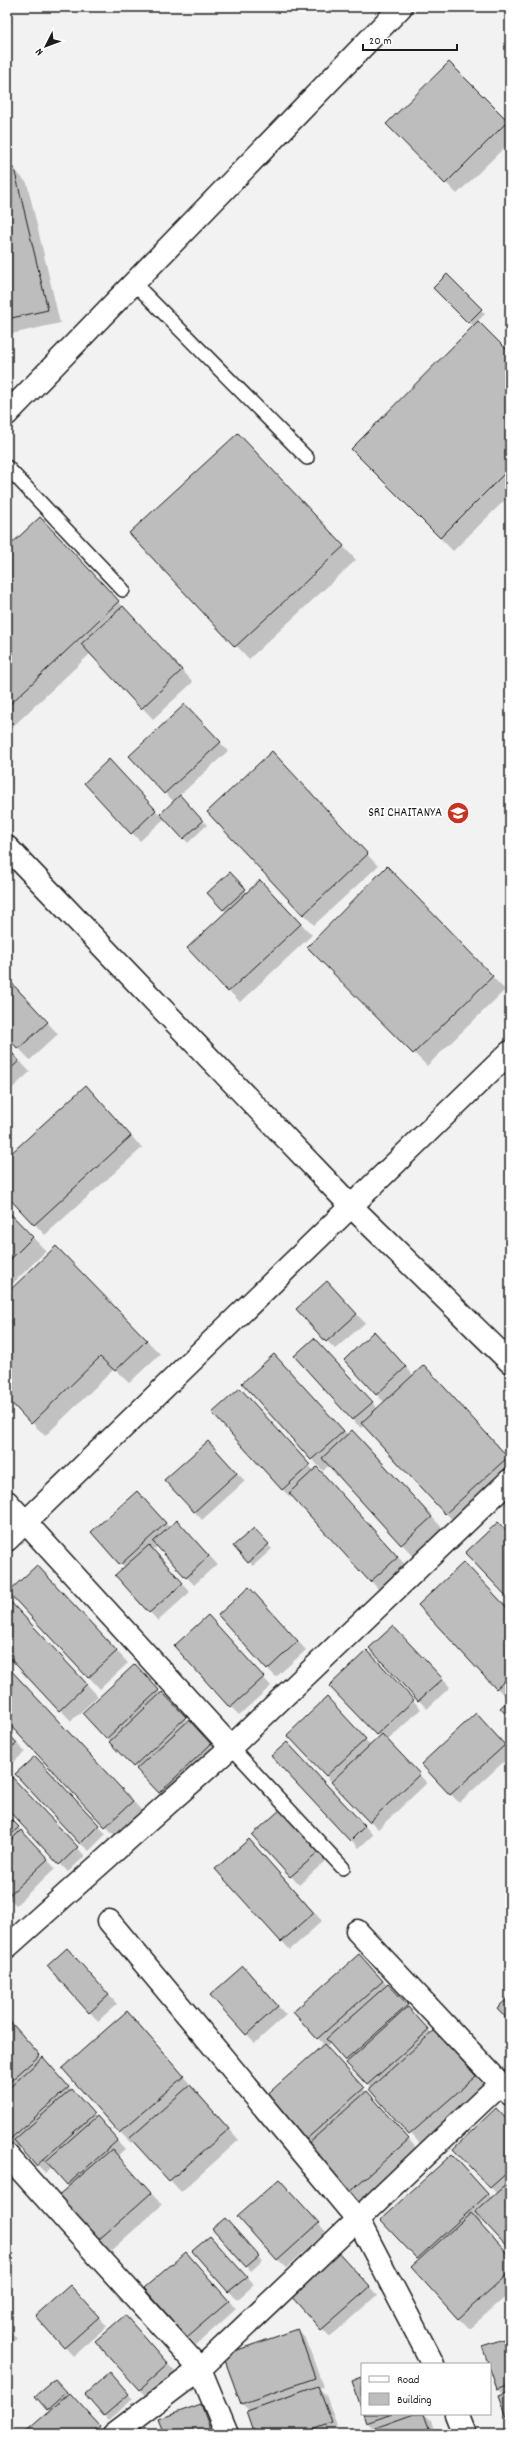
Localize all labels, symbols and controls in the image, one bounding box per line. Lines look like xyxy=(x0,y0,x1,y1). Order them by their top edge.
north arrow xyxy=(26,26,66,66)
scale bar xyxy=(363,26,457,52)
text: 20 m xyxy=(369,33,392,50)
text: N xyxy=(32,44,48,59)
school or university icon: SRI CHAITANYA xyxy=(445,800,471,826)
place label: SRI CHAITANYA xyxy=(368,804,442,823)
legend xyxy=(361,2363,491,2415)
text: Road xyxy=(397,2372,419,2389)
text: Building xyxy=(397,2392,432,2409)

